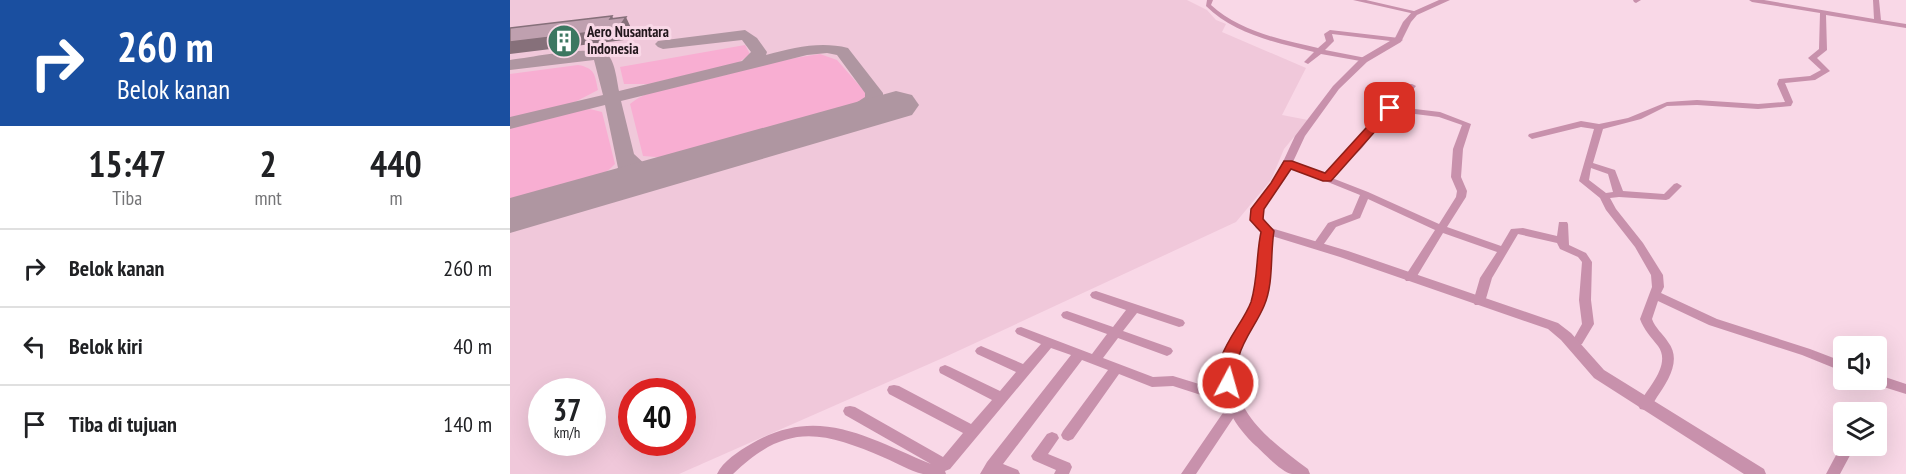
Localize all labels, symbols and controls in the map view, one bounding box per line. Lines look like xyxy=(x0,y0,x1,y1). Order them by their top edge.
text: 260 m xyxy=(117,19,214,74)
place label: Aero Nusantara Indonesia xyxy=(586,22,669,58)
building icon: Aero Nusantara Indonesia xyxy=(546,23,582,59)
icon: right xyxy=(18,24,96,102)
text: Belok kanan xyxy=(117,72,230,106)
pin xyxy=(1364,82,1415,133)
icon: arrive xyxy=(1373,91,1406,124)
text: 15:47 xyxy=(88,140,166,187)
text: 2 xyxy=(260,140,277,187)
text: 440 xyxy=(370,140,422,187)
text: Tiba xyxy=(112,185,142,211)
text: mnt xyxy=(254,185,282,211)
text: m xyxy=(389,185,402,211)
icon: right xyxy=(18,252,51,285)
text: Belok kanan xyxy=(69,254,164,282)
text: 260 m xyxy=(443,254,492,282)
icon: left xyxy=(18,330,51,363)
text: Belok kiri xyxy=(69,332,143,360)
text: 40 m xyxy=(453,332,492,360)
map controls xyxy=(1833,336,1887,456)
button: sound xyxy=(1833,336,1887,390)
position arrow xyxy=(1196,351,1260,415)
speed limit sign: 40 xyxy=(618,378,696,456)
text: 37 xyxy=(553,390,581,429)
button: layers xyxy=(1833,402,1887,456)
icon: arrive xyxy=(18,408,51,441)
text: Tiba di tujuan xyxy=(69,410,177,438)
text: 140 m xyxy=(443,410,492,438)
text: km/h xyxy=(554,423,580,442)

